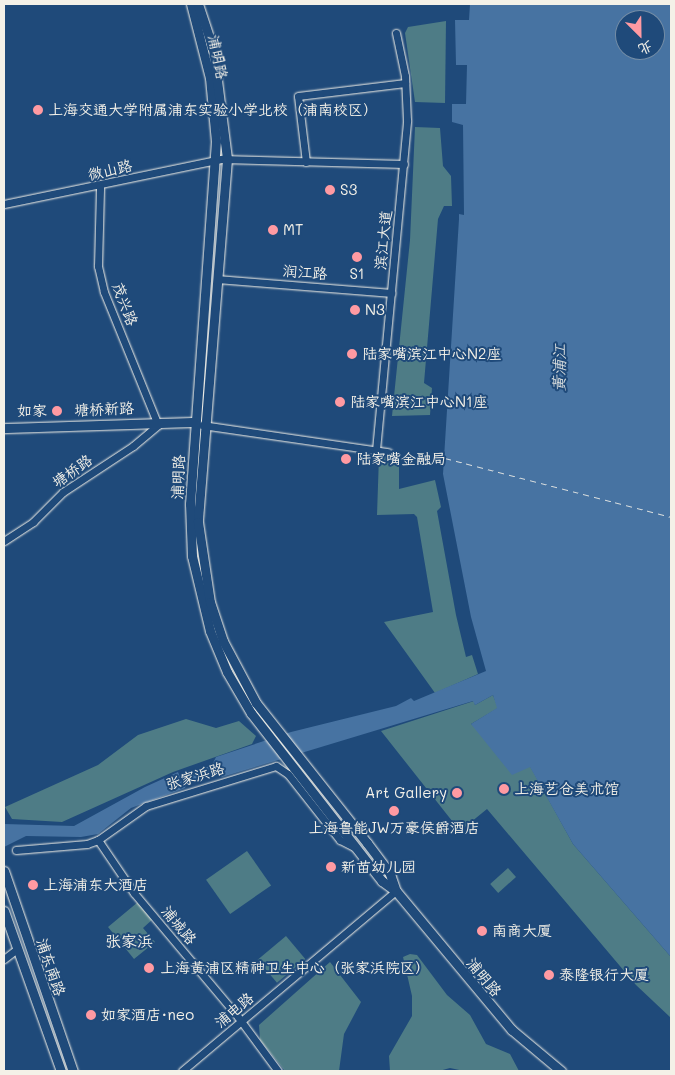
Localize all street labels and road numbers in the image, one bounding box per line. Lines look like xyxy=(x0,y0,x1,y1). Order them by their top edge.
street label: 浦明路 xyxy=(205,33,231,81)
street label: 微山路 xyxy=(86,156,134,184)
street label: 滨江大道 xyxy=(371,209,395,271)
street label: 润江路 xyxy=(282,261,328,283)
street label: 茂兴路 xyxy=(109,280,141,328)
street label: 塘桥新路 xyxy=(74,399,134,419)
street label: 塘桥路 xyxy=(48,451,96,491)
street label: 浦明路 xyxy=(168,454,188,500)
street label: 张家浜路 xyxy=(164,759,226,793)
street label: 浦城路 xyxy=(158,902,200,948)
street label: 浦东南路 xyxy=(33,936,69,998)
street label: 浦明路 xyxy=(463,954,505,1000)
street label: 浦电路 xyxy=(211,989,257,1031)

